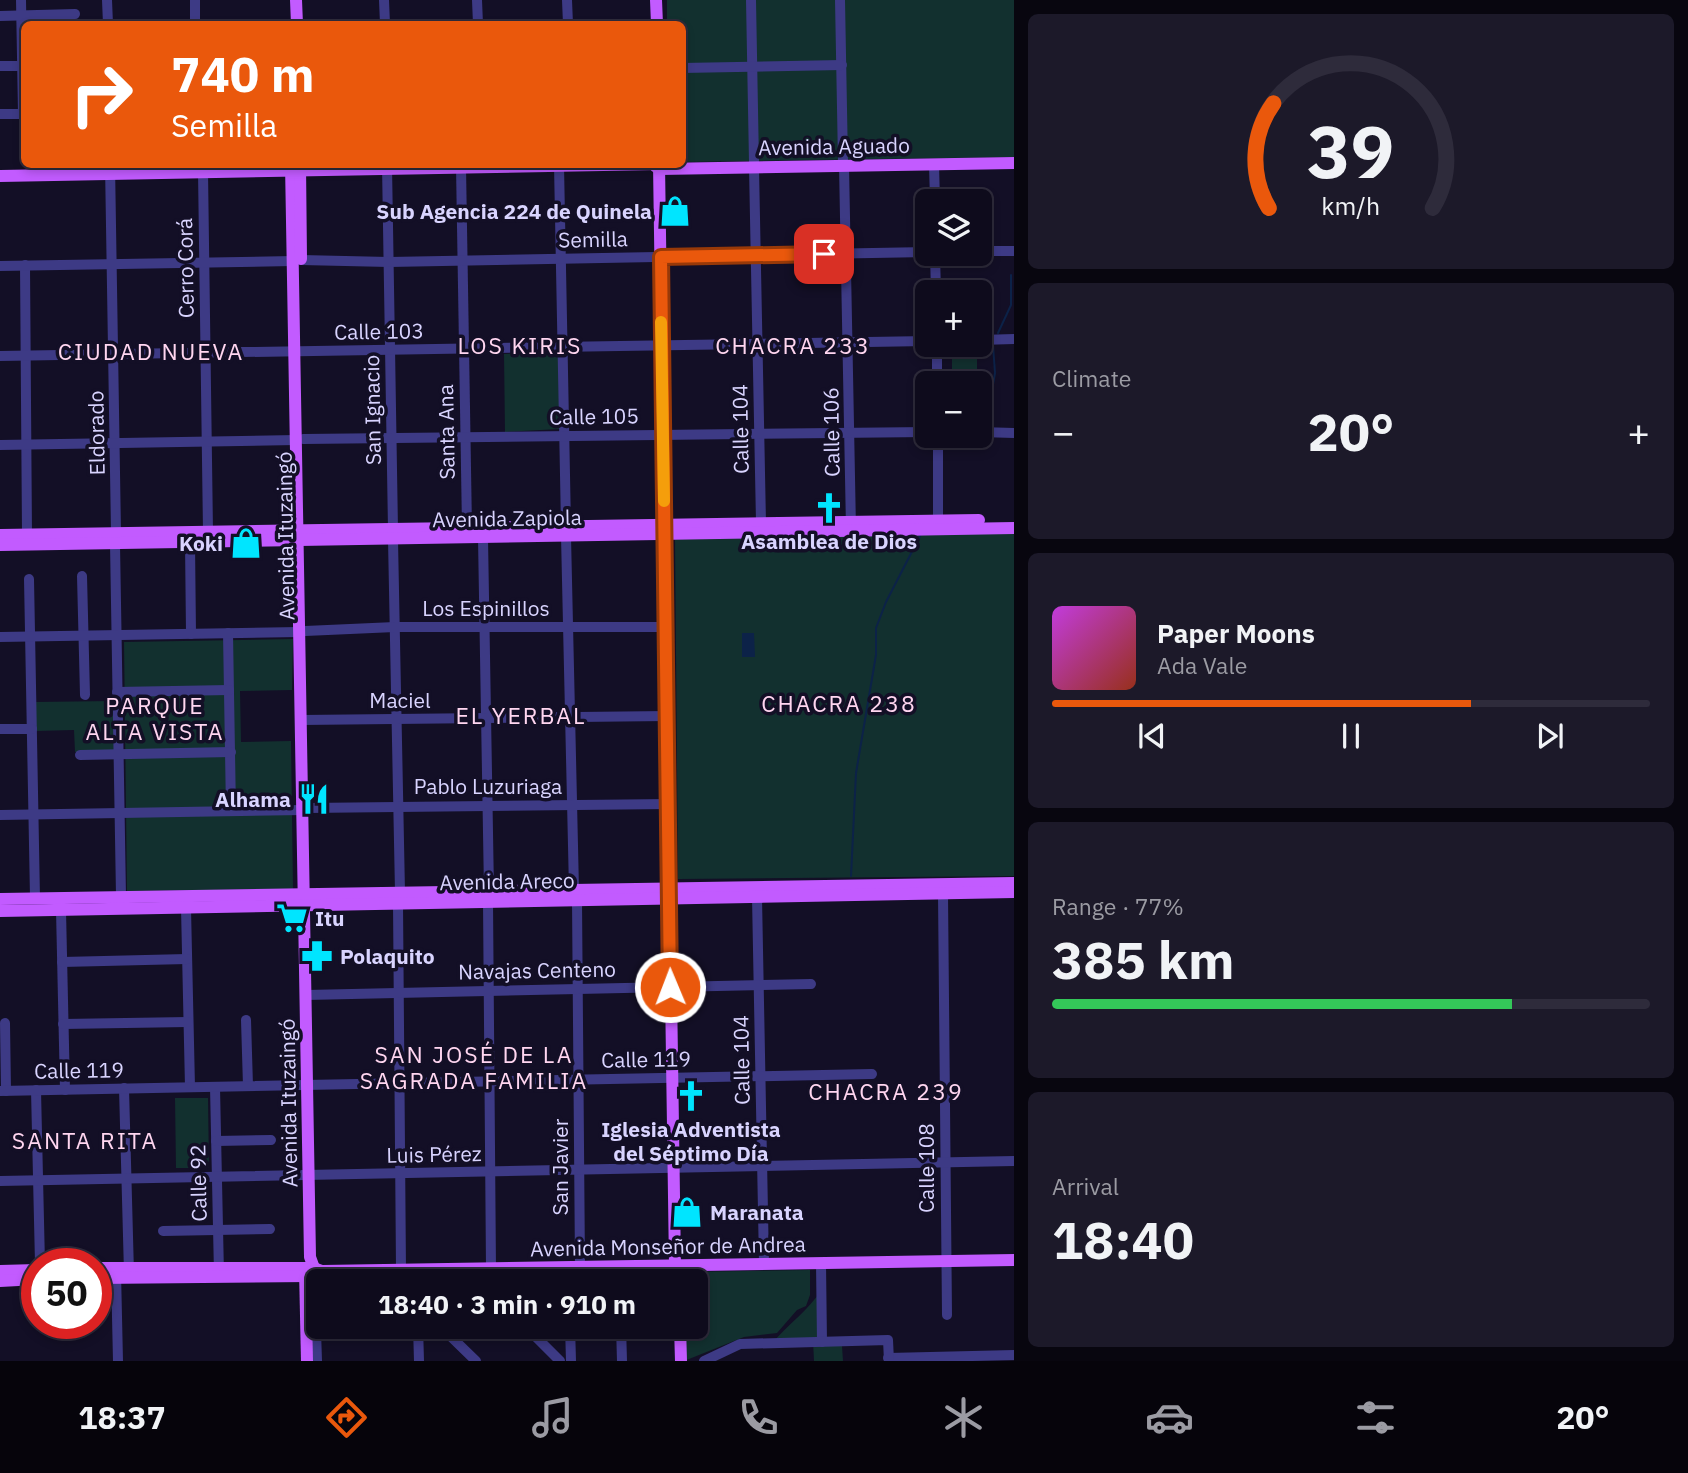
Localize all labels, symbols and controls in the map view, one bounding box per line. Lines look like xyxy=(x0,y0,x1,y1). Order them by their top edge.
text: 740 m xyxy=(171,42,315,105)
icon: right xyxy=(56,49,147,140)
text: 39 xyxy=(1307,103,1395,198)
text: Semilla xyxy=(171,104,277,146)
street label: Avenida Aguado xyxy=(758,131,910,161)
map controls xyxy=(915,189,992,448)
button: layers xyxy=(915,189,992,266)
text: km/h xyxy=(1322,189,1380,222)
shop icon: Sub Agencia 224 de Quinela xyxy=(658,194,692,228)
place label: Sub Agencia 224 de Quinela xyxy=(376,197,652,225)
street label: Cerro Corá xyxy=(170,218,200,318)
street label: Semilla xyxy=(558,224,628,254)
pin xyxy=(794,224,854,284)
icon: arrive xyxy=(805,235,843,273)
button: + xyxy=(915,280,992,357)
street label: Calle 103 xyxy=(334,316,424,346)
district label: LOS KIRIS xyxy=(458,330,582,360)
district label: CHACRA 233 xyxy=(715,330,871,360)
district label: CIUDAD NUEVA xyxy=(58,336,244,366)
street label: San Ignacio xyxy=(357,355,387,465)
text: Climate xyxy=(1052,363,1131,393)
button: − xyxy=(915,371,992,448)
street label: Santa Ana xyxy=(431,384,461,480)
street label: Calle 104 xyxy=(725,384,755,474)
street label: Calle 106 xyxy=(816,387,846,477)
street label: Eldorado xyxy=(81,390,111,476)
text: 20° xyxy=(1308,398,1394,465)
street label: Calle 105 xyxy=(549,401,639,431)
text: − xyxy=(1052,407,1075,456)
text: + xyxy=(1627,407,1650,456)
street label: Avenida Ituzaingó xyxy=(270,451,300,621)
church icon: Asamblea de Dios xyxy=(812,491,846,525)
street label: Avenida Zapiola xyxy=(432,503,582,533)
shop icon: Koki xyxy=(229,526,263,560)
place label: Asamblea de Dios xyxy=(741,527,917,555)
place label: Koki xyxy=(179,529,223,557)
street label: Los Espinillos xyxy=(422,594,550,622)
text: Paper Moons xyxy=(1157,616,1315,650)
text: Ada Vale xyxy=(1157,650,1247,680)
street label: Maciel xyxy=(369,686,431,714)
district label: CHACRA 238 xyxy=(761,688,917,718)
district label: PARQUE ALTA VISTA xyxy=(85,690,225,746)
district label: EL YERBAL xyxy=(455,700,587,730)
icon: previous xyxy=(1133,717,1171,755)
icon: pause xyxy=(1332,717,1370,755)
icon: next xyxy=(1531,717,1569,755)
street label: Pablo Luzuriaga xyxy=(414,772,562,800)
restaurant icon: Alhama xyxy=(297,782,331,816)
place label: Alhama xyxy=(215,785,291,813)
street label: Avenida Areco xyxy=(439,866,575,896)
text: Range · 77% xyxy=(1052,891,1184,921)
supermarket icon: Itu xyxy=(275,901,309,935)
place label: Itu xyxy=(315,904,345,932)
text: 385 km xyxy=(1052,926,1234,993)
pharmacy icon: Polaquito xyxy=(300,939,334,973)
place label: Polaquito xyxy=(340,942,435,970)
position arrow xyxy=(633,950,707,1024)
street label: Navajas Centeno xyxy=(458,955,616,985)
street label: Calle 104 xyxy=(726,1015,756,1105)
street label: Avenida Ituzaingó xyxy=(273,1018,303,1188)
district label: SAN JOSÉ DE LA SAGRADA FAMILIA xyxy=(360,1039,588,1095)
street label: Calle 119 xyxy=(601,1044,691,1074)
street label: Calle 119 xyxy=(34,1055,124,1085)
district label: CHACRA 239 xyxy=(808,1076,964,1106)
church icon: Iglesia Adventista del Séptimo Día xyxy=(674,1079,708,1113)
place label: Iglesia Adventista del Séptimo Día xyxy=(601,1115,781,1167)
street label: San Javier xyxy=(546,1118,574,1215)
street label: Calle 108 xyxy=(912,1123,940,1213)
district label: SANTA RITA xyxy=(12,1125,158,1155)
street label: Luis Pérez xyxy=(386,1139,482,1169)
street label: Calle 92 xyxy=(183,1144,213,1222)
text: Arrival xyxy=(1052,1171,1119,1201)
shop icon: Maranata xyxy=(670,1195,704,1229)
place label: Maranata xyxy=(710,1198,804,1226)
text: 18:40 xyxy=(1052,1206,1194,1273)
street label: Avenida Monseñor de Andrea xyxy=(530,1230,806,1262)
speed limit sign: 50 xyxy=(21,1248,112,1339)
text: 18:40 · 3 min · 910 m xyxy=(378,1287,636,1321)
icon: directions xyxy=(322,1393,371,1442)
icon: music xyxy=(528,1393,577,1442)
icon: phone xyxy=(734,1393,783,1442)
icon: climate xyxy=(939,1393,988,1442)
icon: car xyxy=(1145,1393,1194,1442)
icon: filters xyxy=(1351,1393,1400,1442)
text: 18:37 xyxy=(78,1396,166,1438)
text: 20° xyxy=(1556,1396,1610,1438)

